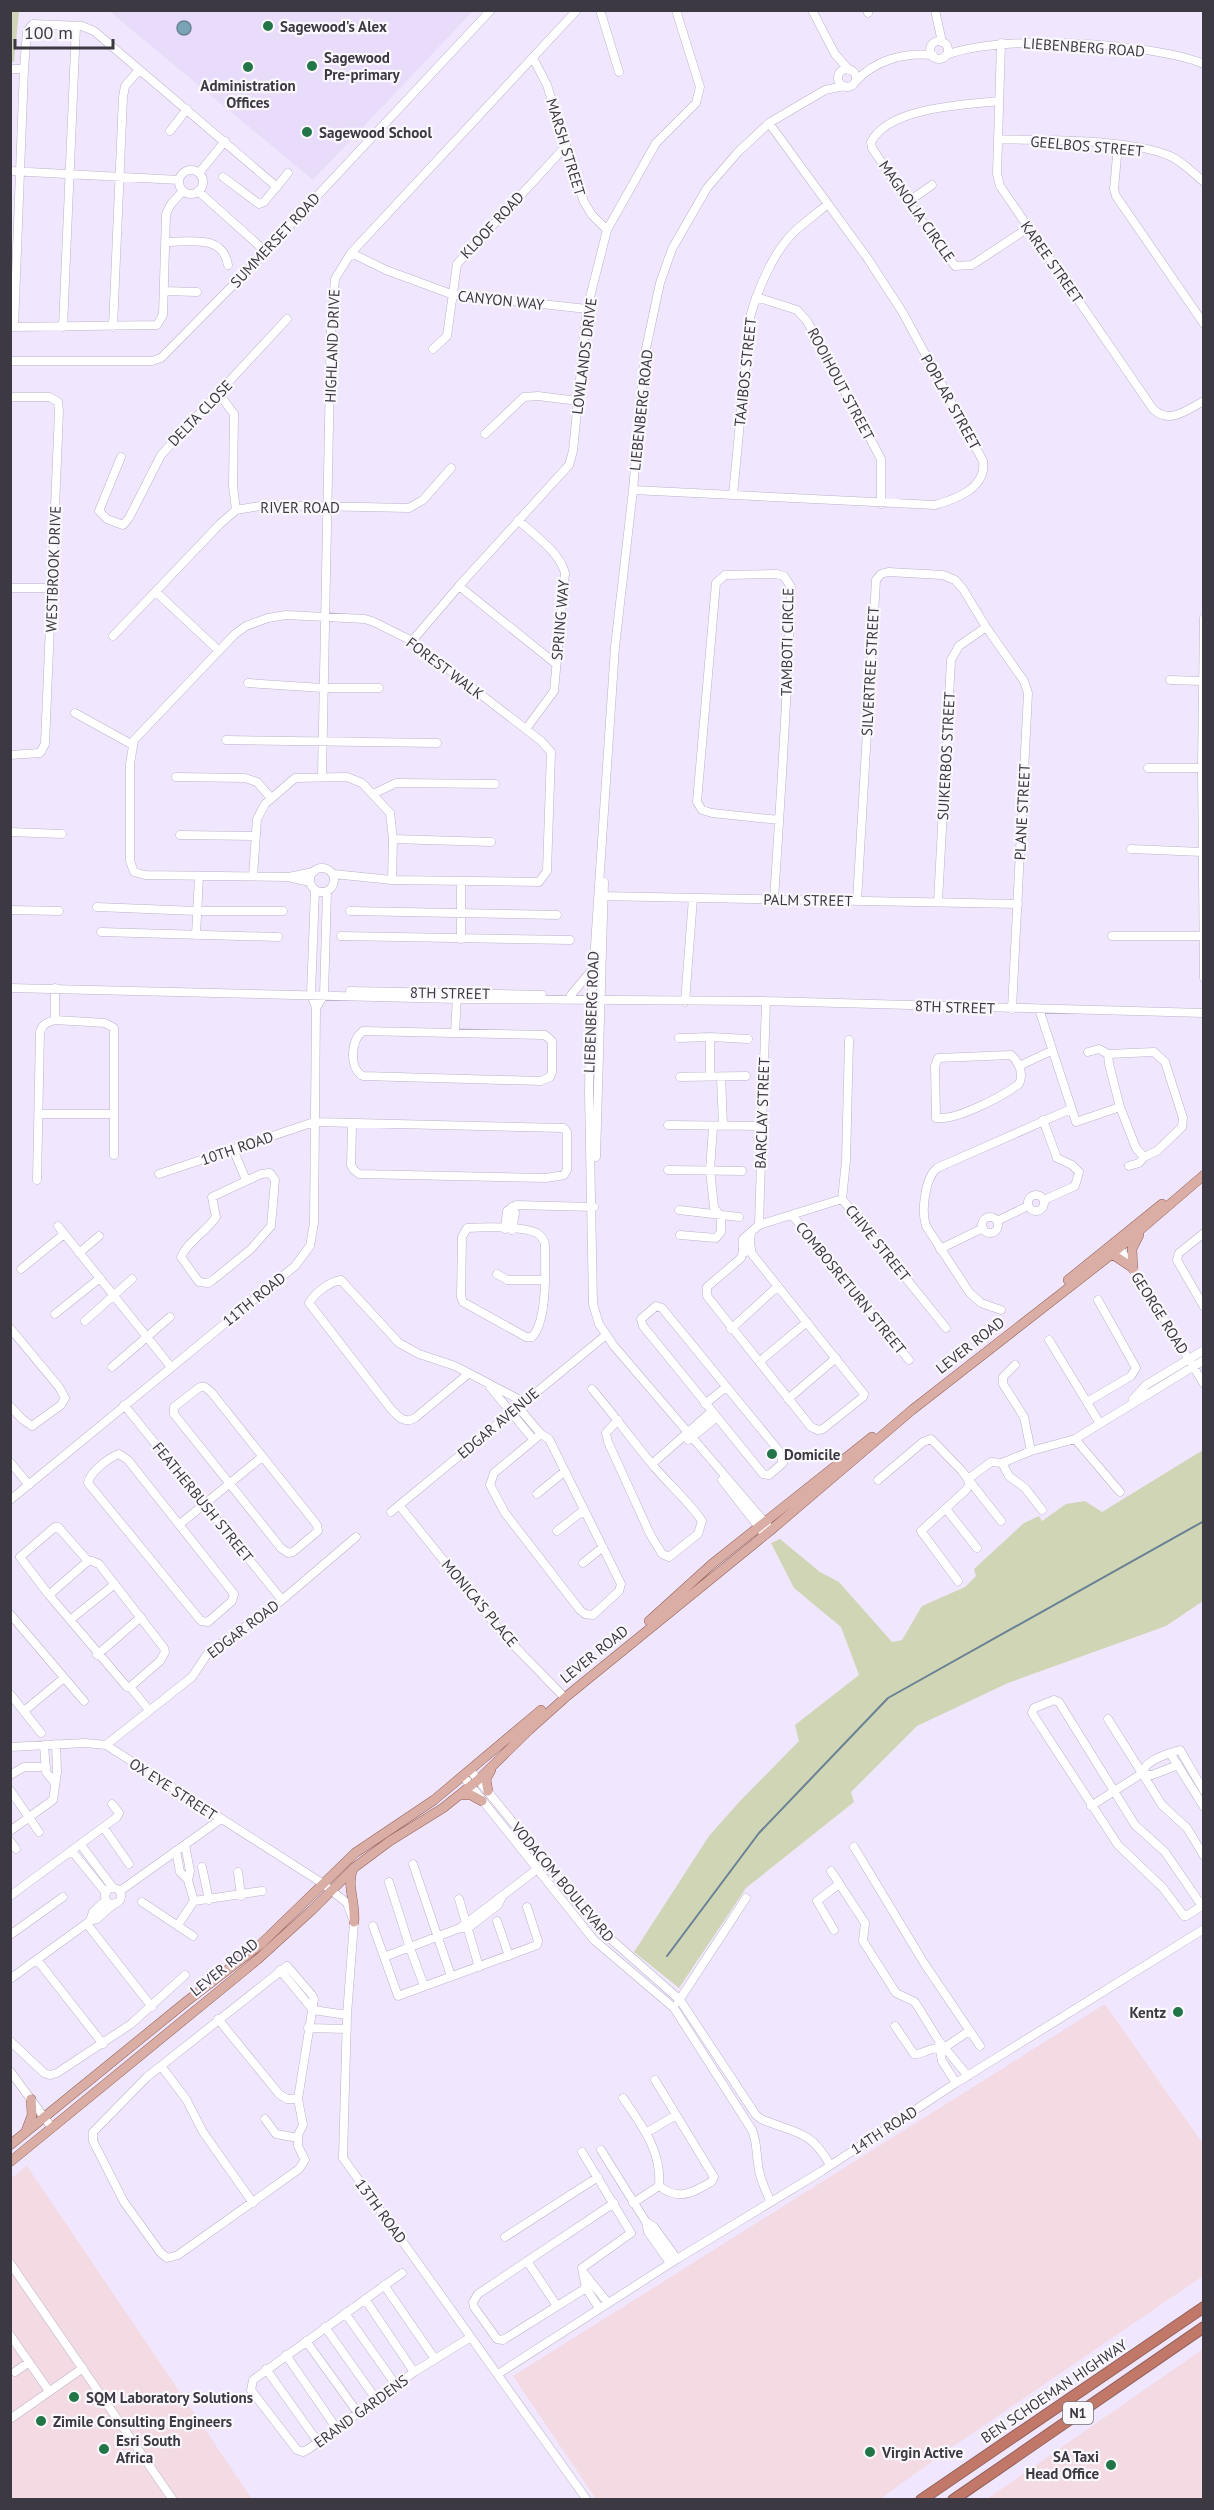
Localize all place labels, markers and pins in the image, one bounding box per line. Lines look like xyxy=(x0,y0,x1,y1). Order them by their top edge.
place label: Sagewood's Alex xyxy=(280,17,387,36)
marker: Sagewood's Alex xyxy=(261,19,275,33)
place label: Sagewood Pre-primary xyxy=(324,48,401,84)
marker: Sagewood Pre-primary xyxy=(305,59,319,73)
marker: Administration Offices xyxy=(241,60,255,74)
place label: Administration Offices xyxy=(200,76,296,112)
place label: Sagewood School xyxy=(319,123,432,142)
marker: Sagewood School xyxy=(300,125,314,139)
place label: Domicile xyxy=(784,1445,841,1464)
marker: Domicile xyxy=(765,1447,779,1461)
place label: Kentz xyxy=(1130,2003,1166,2022)
marker: Kentz xyxy=(1171,2005,1185,2019)
place label: SQM Laboratory Solutions xyxy=(86,2388,253,2407)
marker: SQM Laboratory Solutions xyxy=(67,2390,81,2404)
place label: Zimile Consulting Engineers xyxy=(53,2412,232,2431)
marker: Zimile Consulting Engineers xyxy=(34,2414,48,2428)
place label: Esri South Africa xyxy=(116,2431,181,2467)
marker: Esri South Africa xyxy=(97,2442,111,2456)
place label: Virgin Active xyxy=(881,2443,963,2462)
marker: Virgin Active xyxy=(863,2445,877,2459)
place label: SA Taxi Head Office xyxy=(1025,2447,1099,2483)
marker: SA Taxi Head Office xyxy=(1104,2458,1118,2472)

